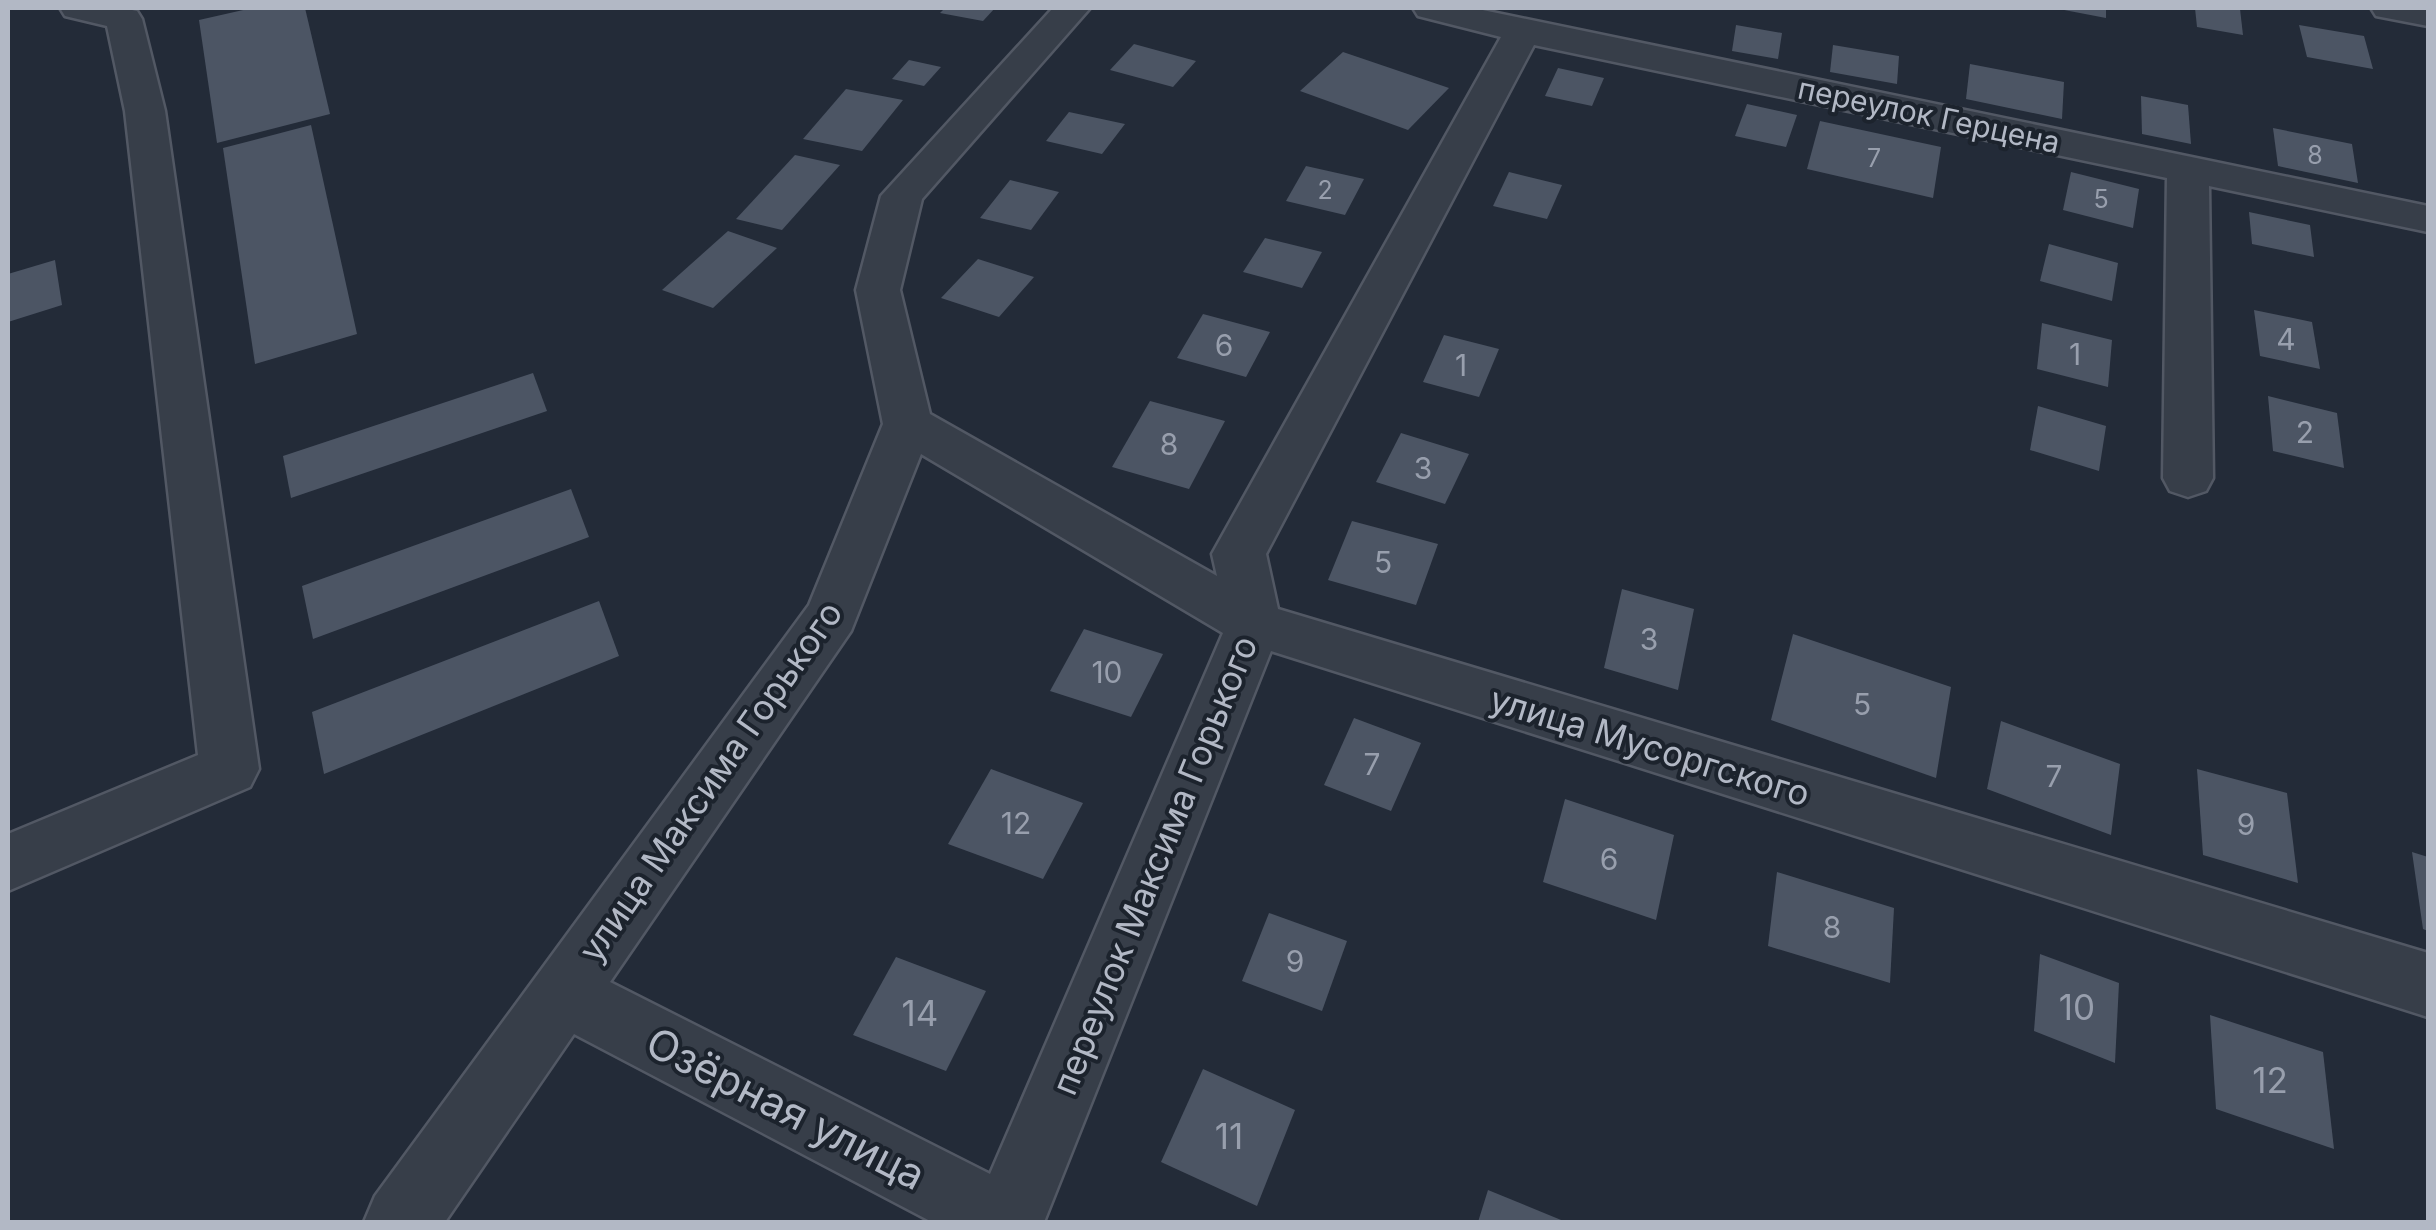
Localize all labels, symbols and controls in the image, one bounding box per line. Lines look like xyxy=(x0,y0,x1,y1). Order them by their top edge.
street label: переулок Герцена xyxy=(1795,70,2063,160)
house number: 8 xyxy=(2307,140,2323,170)
house number: 7 xyxy=(1867,143,1881,173)
house number: 2 xyxy=(1317,175,1333,205)
house number: 5 xyxy=(2093,184,2109,214)
house number: 4 xyxy=(2276,321,2296,357)
house number: 6 xyxy=(1215,327,1233,363)
house number: 1 xyxy=(2069,336,2081,372)
house number: 1 xyxy=(1455,347,1467,383)
house number: 2 xyxy=(2296,414,2314,450)
house number: 8 xyxy=(1160,426,1178,462)
house number: 3 xyxy=(1414,450,1432,486)
house number: 5 xyxy=(1374,544,1392,580)
street label: улица Максима Горького xyxy=(569,593,851,969)
house number: 3 xyxy=(1640,621,1658,657)
street label: переулок Максима Горького xyxy=(1043,629,1265,1101)
house number: 10 xyxy=(1091,654,1123,690)
street label: улица Мусоргского xyxy=(1485,677,1815,815)
house number: 5 xyxy=(1853,686,1871,722)
house number: 7 xyxy=(1364,746,1380,782)
house number: 7 xyxy=(2046,758,2062,794)
house number: 12 xyxy=(1001,805,1031,841)
house number: 9 xyxy=(2237,806,2255,842)
house number: 6 xyxy=(1600,841,1618,877)
house number: 8 xyxy=(1823,909,1841,945)
house number: 9 xyxy=(1286,943,1304,979)
house number: 10 xyxy=(2059,986,2095,1028)
house number: 14 xyxy=(902,992,938,1034)
street label: Озёрная улица xyxy=(638,1016,934,1200)
house number: 12 xyxy=(2252,1059,2288,1101)
house number: 11 xyxy=(1215,1115,1243,1157)

